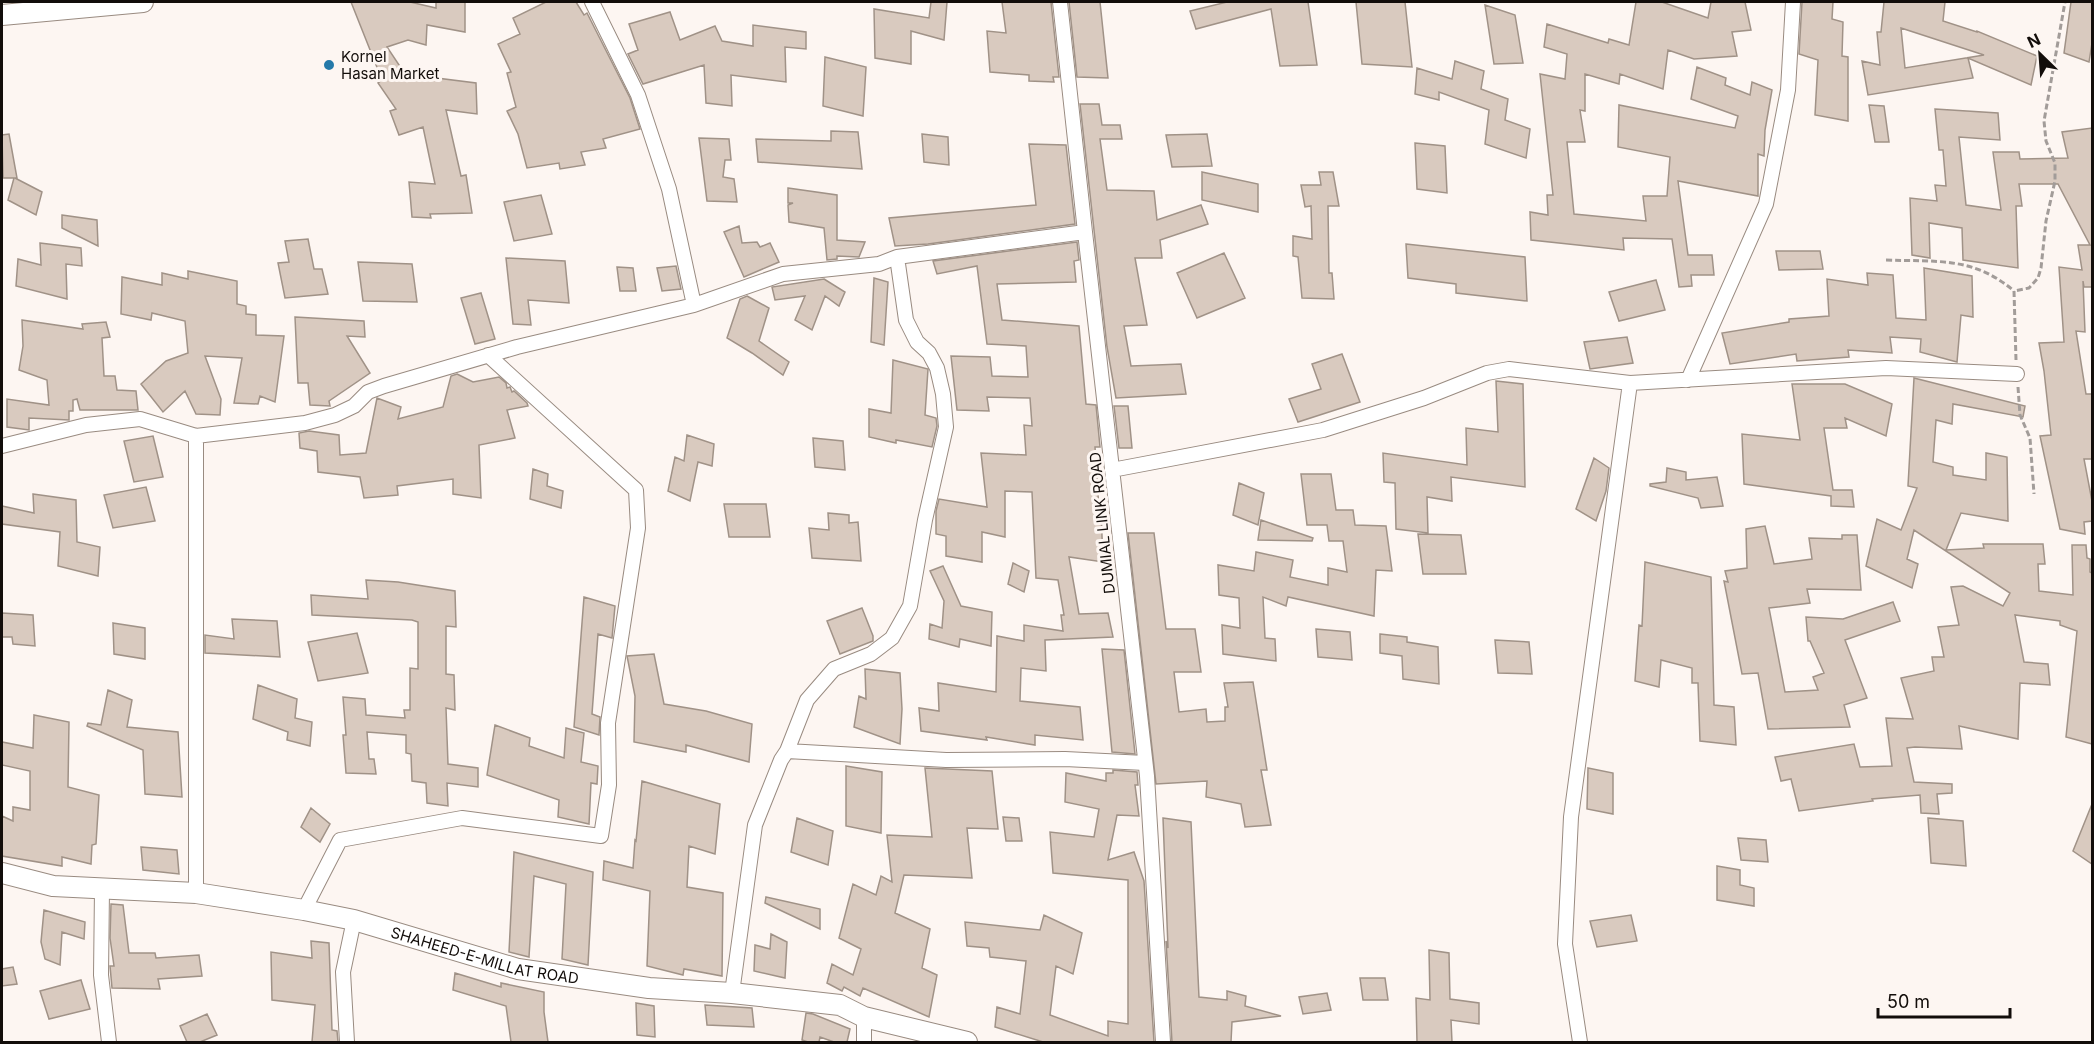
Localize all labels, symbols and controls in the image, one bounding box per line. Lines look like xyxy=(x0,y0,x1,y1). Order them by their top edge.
north arrow xyxy=(2010,24,2070,84)
text: N xyxy=(2024,29,2043,52)
place label: Kornel Hasan Market xyxy=(341,47,439,83)
marker: Kornel Hasan Market xyxy=(322,58,336,72)
street label: DUMIAL LINK ROAD xyxy=(1085,451,1119,595)
street label: SHAHEED-E-MILLAT ROAD xyxy=(389,922,580,987)
scale bar xyxy=(1878,981,2010,1019)
text: 50 m xyxy=(1887,991,1930,1012)

